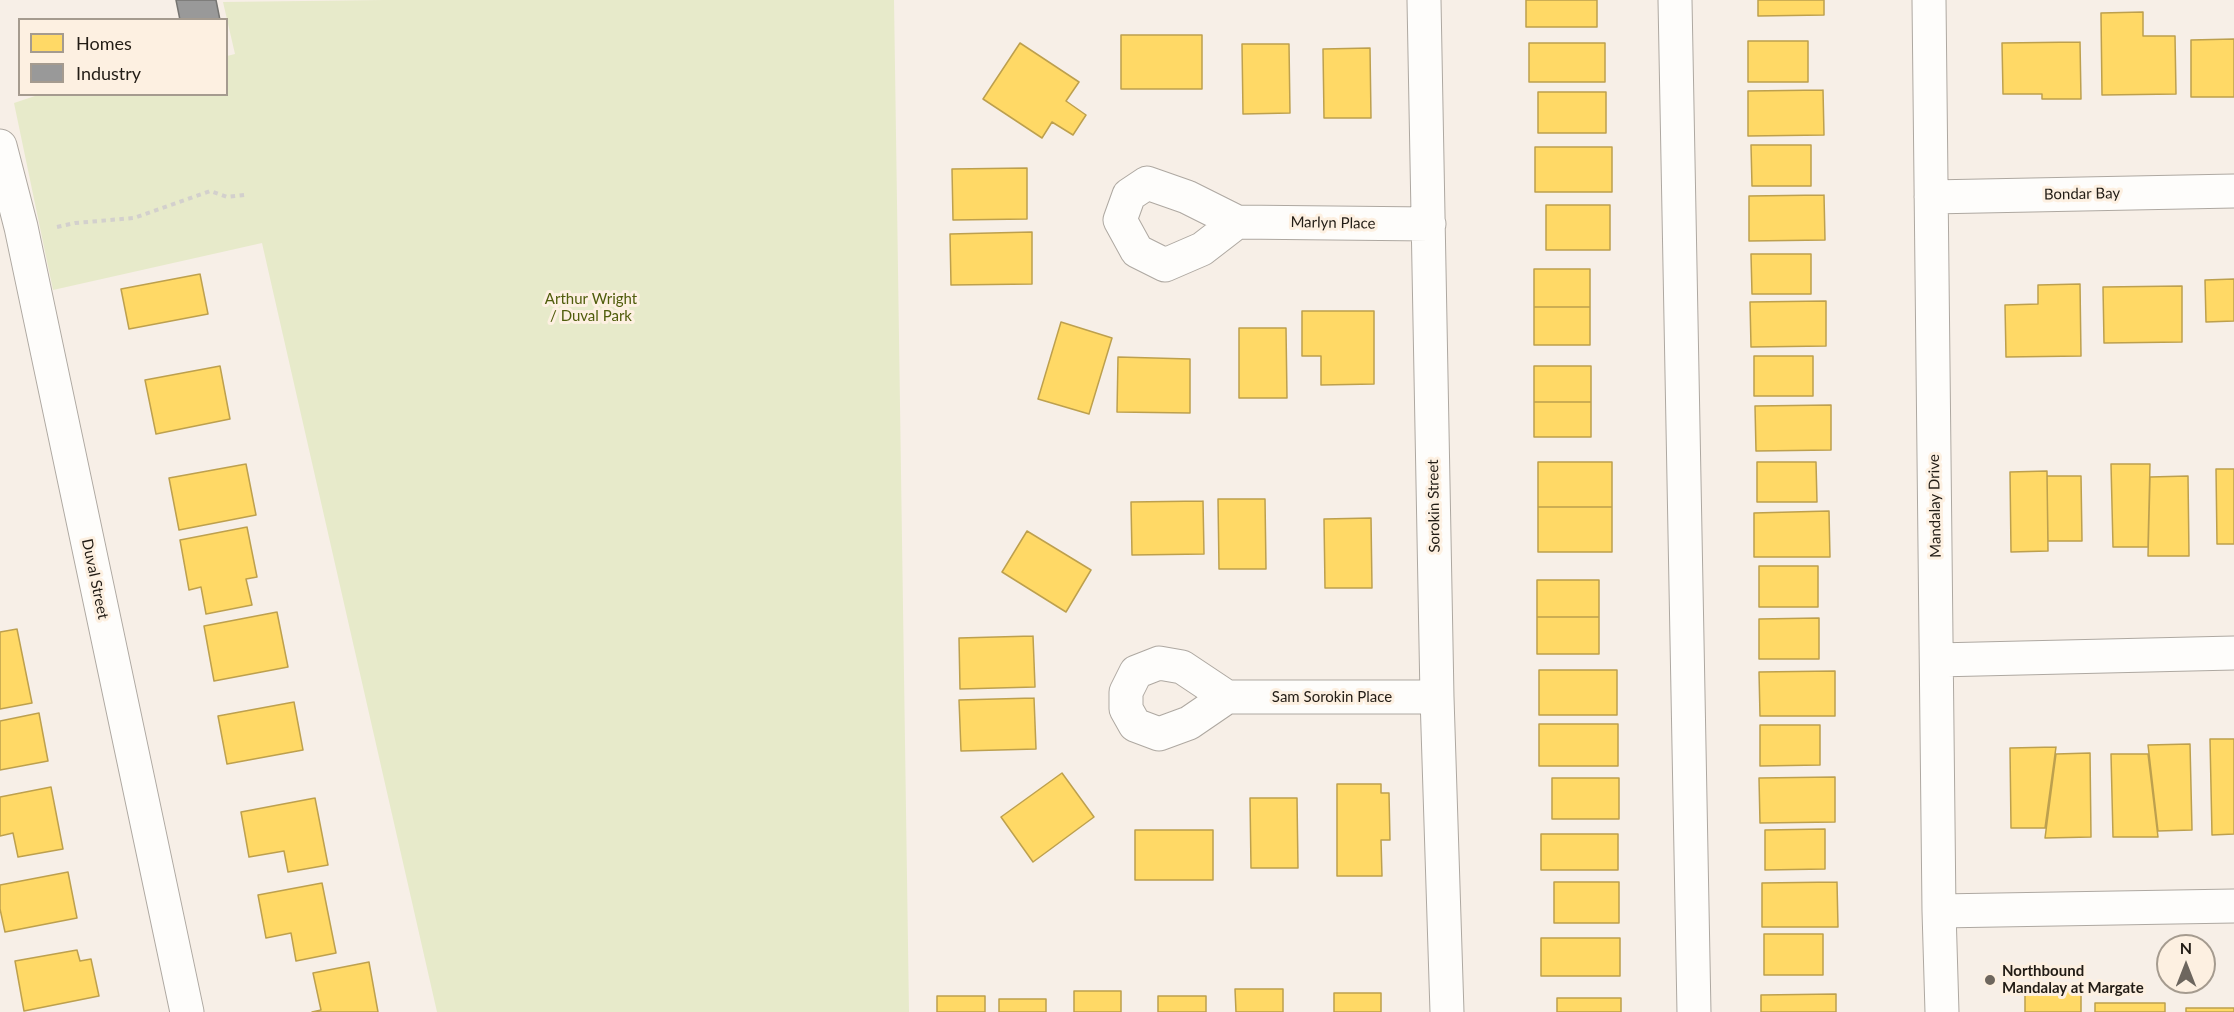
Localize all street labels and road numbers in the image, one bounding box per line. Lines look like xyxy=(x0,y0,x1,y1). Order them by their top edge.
street label: Bondar Bay xyxy=(2044,184,2120,204)
street label: Marlyn Place xyxy=(1290,213,1376,233)
street label: Mandalay Drive xyxy=(1925,454,1945,558)
street label: Sorokin Street xyxy=(1424,459,1444,553)
street label: Duval Street xyxy=(78,537,112,621)
street label: Sam Sorokin Place xyxy=(1272,688,1392,706)

